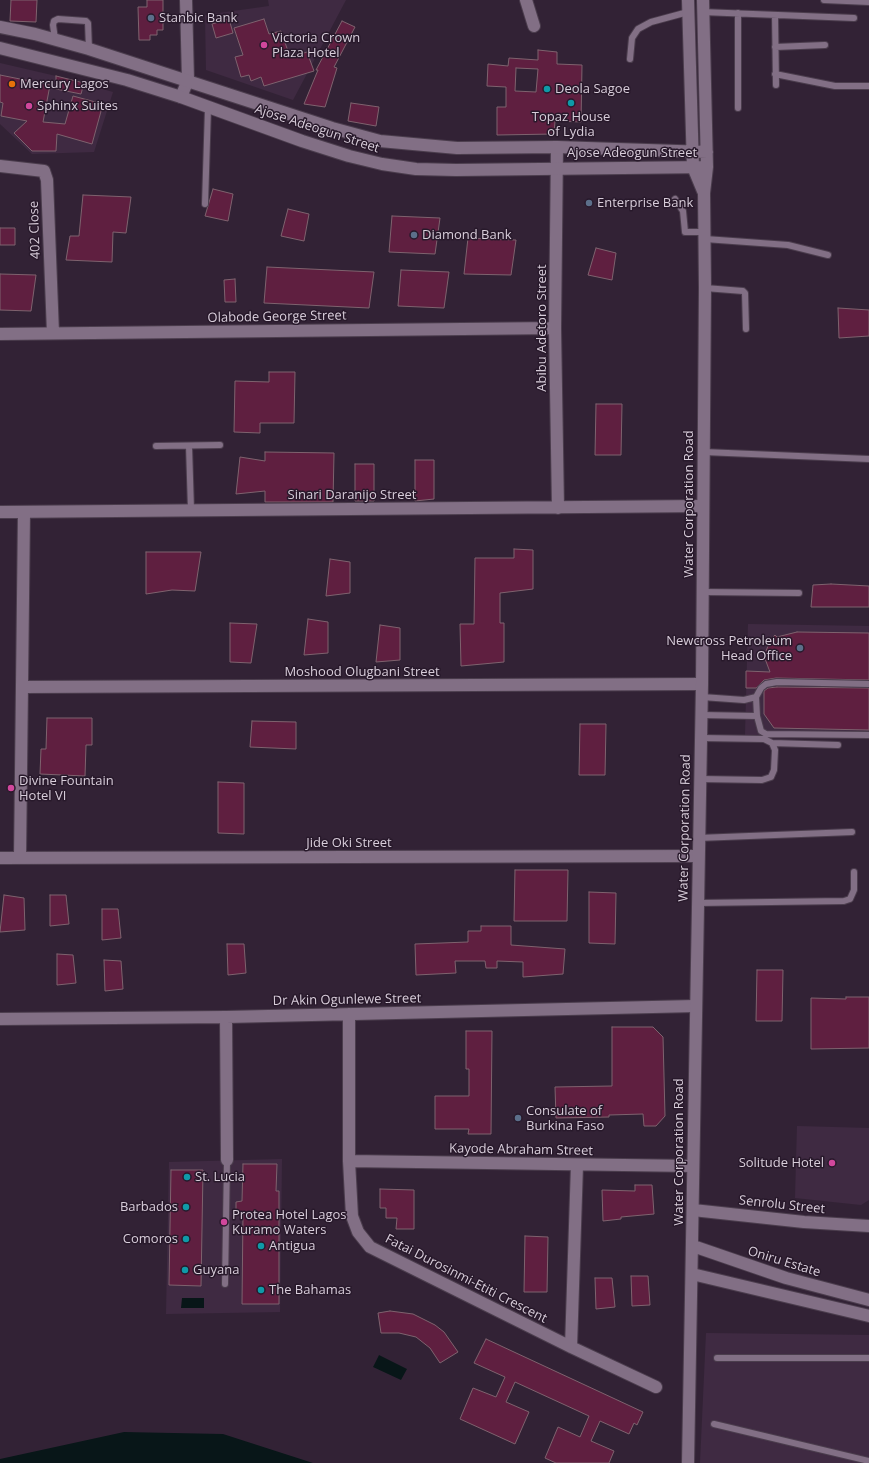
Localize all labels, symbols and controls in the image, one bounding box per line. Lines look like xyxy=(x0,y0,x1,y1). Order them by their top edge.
place label: Stanbic Bank xyxy=(159,10,237,26)
marker: Stanbic Bank xyxy=(146,13,156,23)
place label: Victoria Crown Plaza Hotel xyxy=(272,30,360,61)
marker: Victoria Crown Plaza Hotel xyxy=(259,40,269,50)
place label: Mercury Lagos xyxy=(20,76,109,92)
marker: Mercury Lagos xyxy=(7,79,17,89)
place label: Deola Sagoe xyxy=(555,81,630,97)
marker: Deola Sagoe xyxy=(542,84,552,94)
place label: Sphinx Suites xyxy=(37,98,118,114)
marker: Topaz House of Lydia xyxy=(566,98,576,108)
marker: Sphinx Suites xyxy=(24,101,34,111)
street label: Ajose Adeogun Street xyxy=(253,101,381,157)
place label: Topaz House of Lydia xyxy=(532,109,610,140)
street label: Ajose Adeogun Street xyxy=(567,145,697,161)
place label: Enterprise Bank xyxy=(597,195,693,211)
marker: Enterprise Bank xyxy=(584,198,594,208)
street label: 402 Close xyxy=(26,201,44,259)
place label: Diamond Bank xyxy=(422,227,512,243)
marker: Diamond Bank xyxy=(409,230,419,240)
street label: Abibu Adetoro Street xyxy=(534,264,550,392)
street label: Olabode George Street xyxy=(207,308,347,326)
street label: Water Corporation Road xyxy=(681,430,697,578)
street label: Sinari Daranijo Street xyxy=(288,487,416,503)
place label: Newcross Petroleum Head Office xyxy=(666,633,792,664)
marker: Newcross Petroleum Head Office xyxy=(795,643,805,653)
street label: Moshood Olugbani Street xyxy=(284,664,440,680)
street label: Water Corporation Road xyxy=(676,754,694,902)
place label: Divine Fountain Hotel VI xyxy=(19,773,114,804)
marker: Divine Fountain Hotel VI xyxy=(6,783,16,793)
street label: Jide Oki Street xyxy=(306,835,392,851)
street label: Dr Akin Ogunlewe Street xyxy=(273,991,421,1009)
street label: Water Corporation Road xyxy=(671,1078,687,1226)
place label: Consulate of Burkina Faso xyxy=(526,1103,604,1134)
marker: Consulate of Burkina Faso xyxy=(513,1113,523,1123)
street label: Kayode Abraham Street xyxy=(449,1141,593,1159)
place label: Solitude Hotel xyxy=(739,1155,824,1171)
marker: Solitude Hotel xyxy=(827,1158,837,1168)
place label: St. Lucia xyxy=(195,1169,245,1185)
marker: St. Lucia xyxy=(182,1172,192,1182)
street label: Senrolu Street xyxy=(738,1193,826,1217)
place label: Barbados xyxy=(120,1199,178,1215)
marker: Barbados xyxy=(181,1202,191,1212)
place label: Protea Hotel Lagos Kuramo Waters xyxy=(232,1207,347,1238)
marker: Protea Hotel Lagos Kuramo Waters xyxy=(219,1217,229,1227)
place label: Comoros xyxy=(123,1231,178,1247)
street label: Fatai Durosinmi-Etiti Crescent xyxy=(382,1231,550,1327)
marker: Comoros xyxy=(181,1234,191,1244)
place label: Antigua xyxy=(269,1238,315,1254)
marker: Antigua xyxy=(256,1241,266,1251)
street label: Oniru Estate xyxy=(746,1244,822,1280)
place label: Guyana xyxy=(193,1262,239,1278)
marker: Guyana xyxy=(180,1265,190,1275)
place label: The Bahamas xyxy=(269,1282,351,1298)
marker: The Bahamas xyxy=(256,1285,266,1295)

